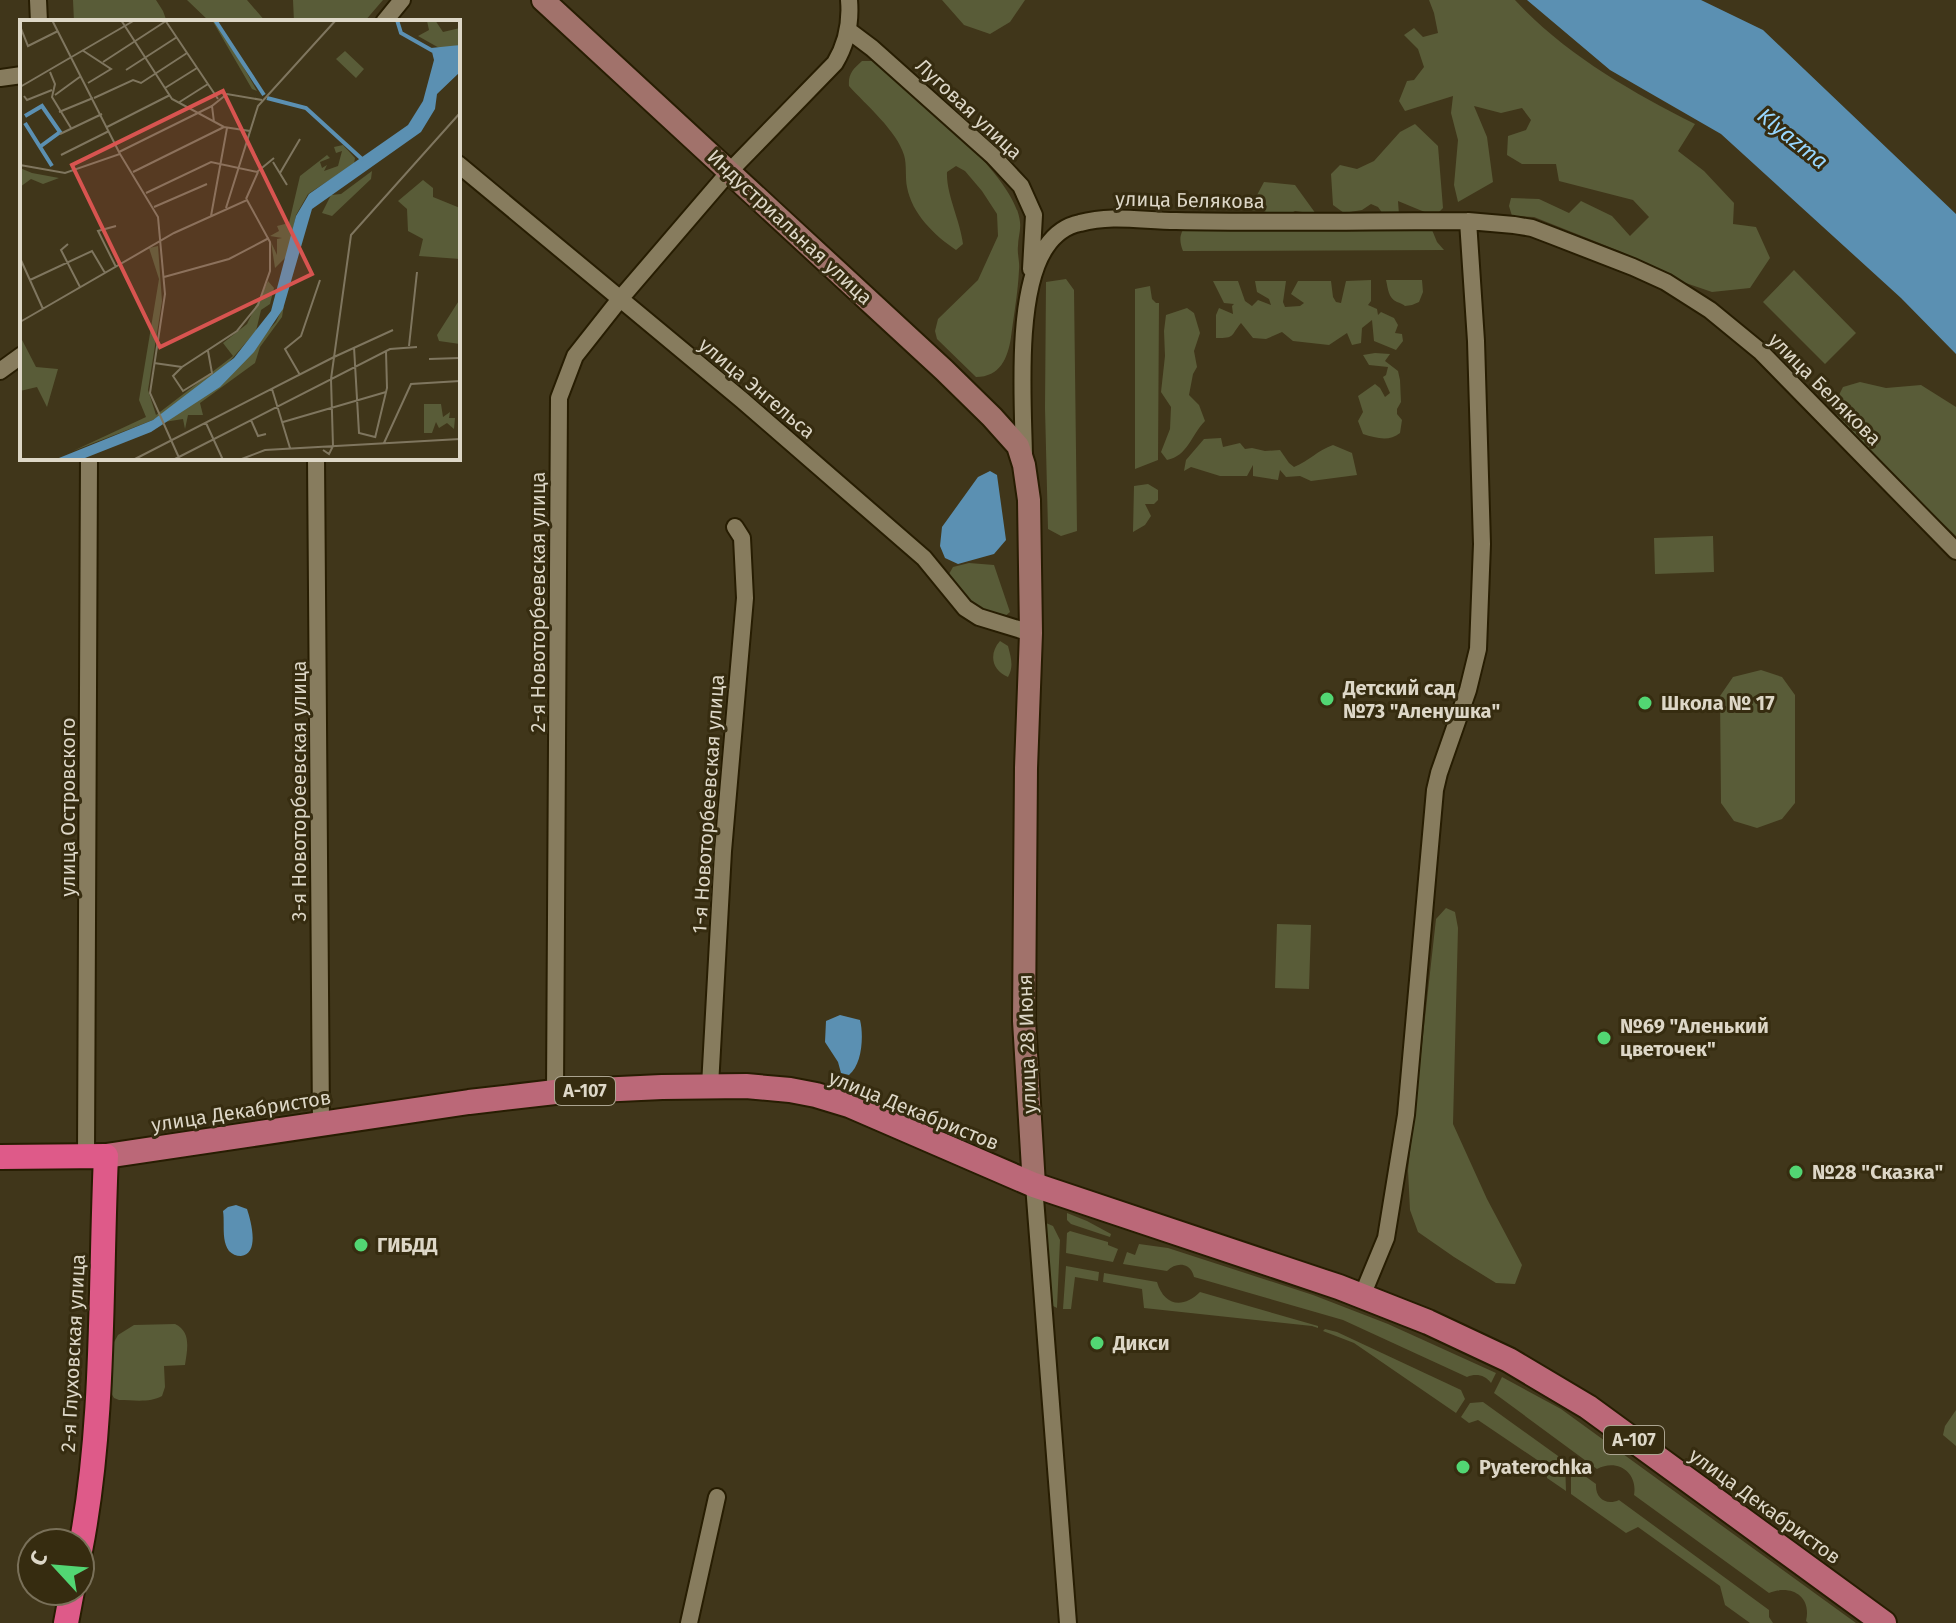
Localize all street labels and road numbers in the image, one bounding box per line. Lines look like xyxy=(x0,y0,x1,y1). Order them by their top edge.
street label: Луговая улица xyxy=(911,54,1027,164)
street label: Индустриальная улица xyxy=(703,144,877,310)
street label: улица Белякова xyxy=(1115,187,1265,213)
street label: улица Белякова xyxy=(1764,328,1886,450)
street label: улица Энгельса xyxy=(694,332,820,444)
street label: 2-я Новоторбеевская улица xyxy=(526,472,550,732)
street label: 3-я Новоторбеевская улица xyxy=(287,661,311,921)
street label: 1-я Новоторбеевская улица xyxy=(687,674,729,934)
street label: улица Островского xyxy=(56,717,80,897)
street label: улица 28 Июня xyxy=(1013,974,1041,1114)
street label: улица Декабристов xyxy=(825,1065,1003,1155)
road number: А-107 xyxy=(555,1077,615,1105)
street label: улица Декабристов xyxy=(149,1085,333,1137)
street label: 2-я Глуховская улица xyxy=(56,1253,90,1453)
road number: А-107 xyxy=(1604,1426,1664,1454)
street label: улица Декабристов xyxy=(1684,1443,1846,1569)

